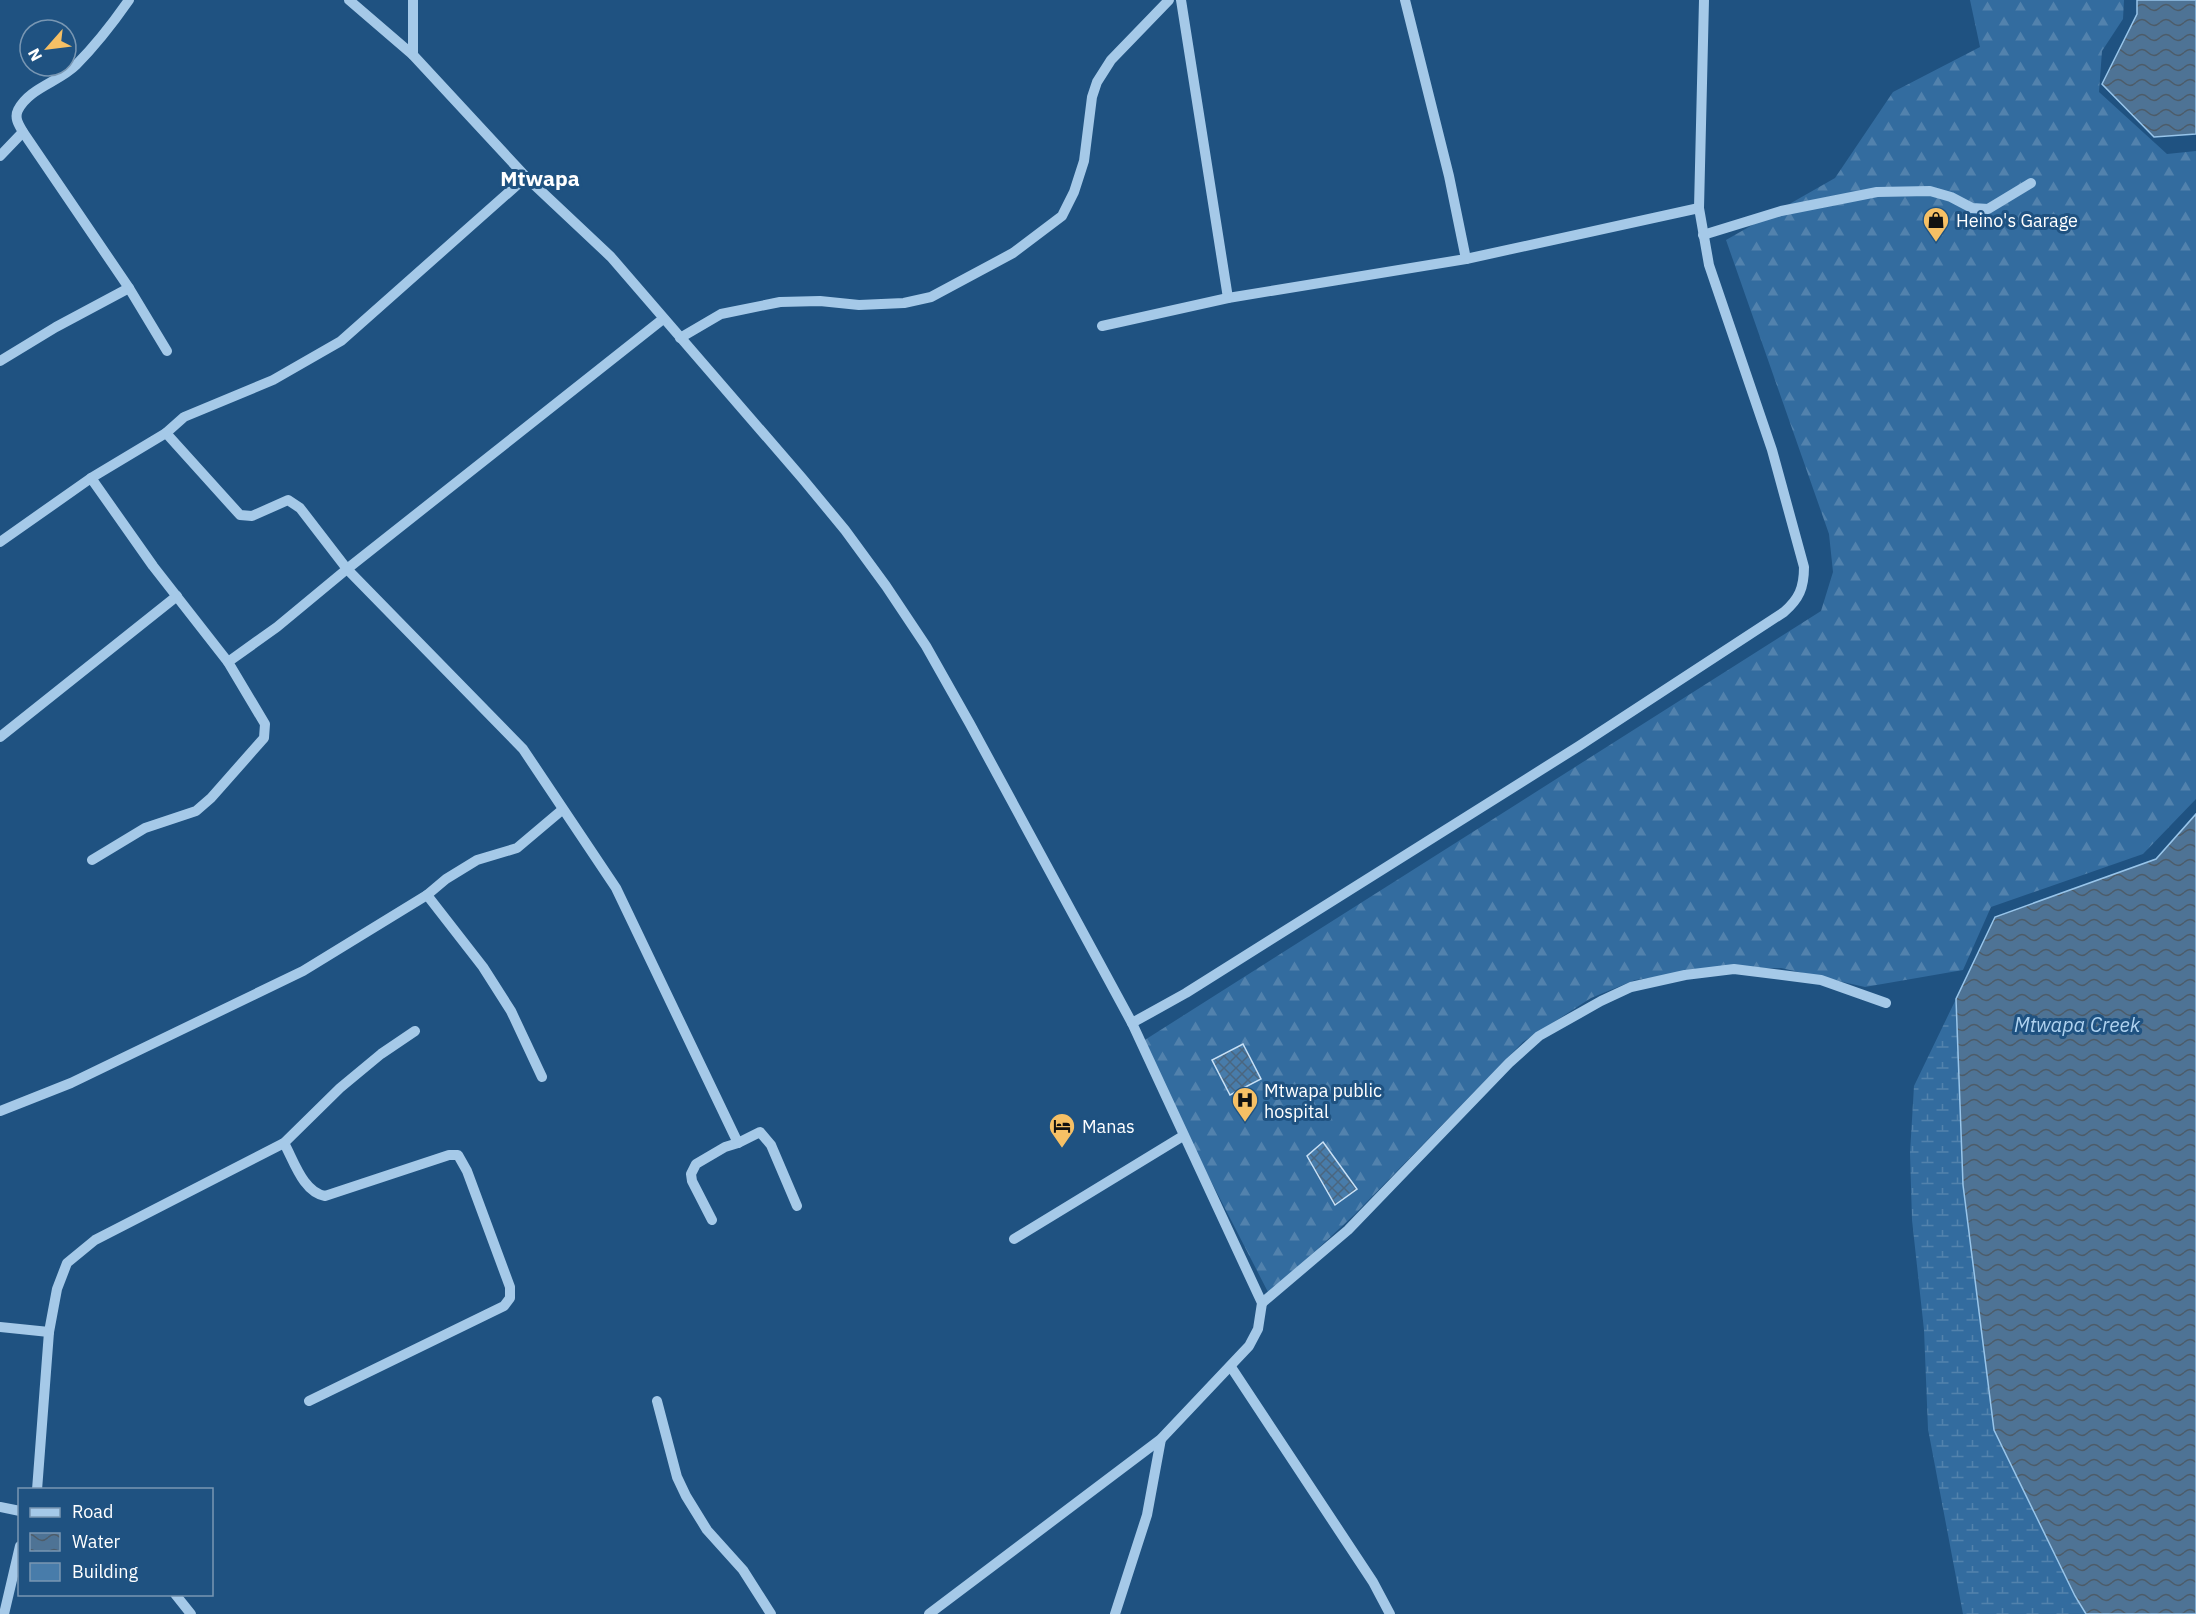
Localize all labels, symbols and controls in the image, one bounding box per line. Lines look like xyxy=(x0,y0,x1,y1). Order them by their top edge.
north arrow xyxy=(18,18,78,78)
text: N xyxy=(23,45,46,65)
district label: Mtwapa xyxy=(500,164,580,192)
shop icon: Heino's Garage xyxy=(1921,205,1951,243)
place label: Heino's Garage xyxy=(1956,209,2078,232)
water label: Mtwapa Creek xyxy=(2014,1011,2141,1038)
place label: Mtwapa public hospital xyxy=(1264,1079,1382,1123)
hospital icon: Mtwapa public hospital xyxy=(1230,1085,1260,1123)
hotel icon: Manas xyxy=(1047,1111,1077,1149)
place label: Manas xyxy=(1082,1115,1135,1138)
legend xyxy=(18,1488,213,1596)
text: Road xyxy=(72,1500,113,1523)
text: Water xyxy=(72,1530,121,1553)
text: Building xyxy=(72,1560,139,1583)

